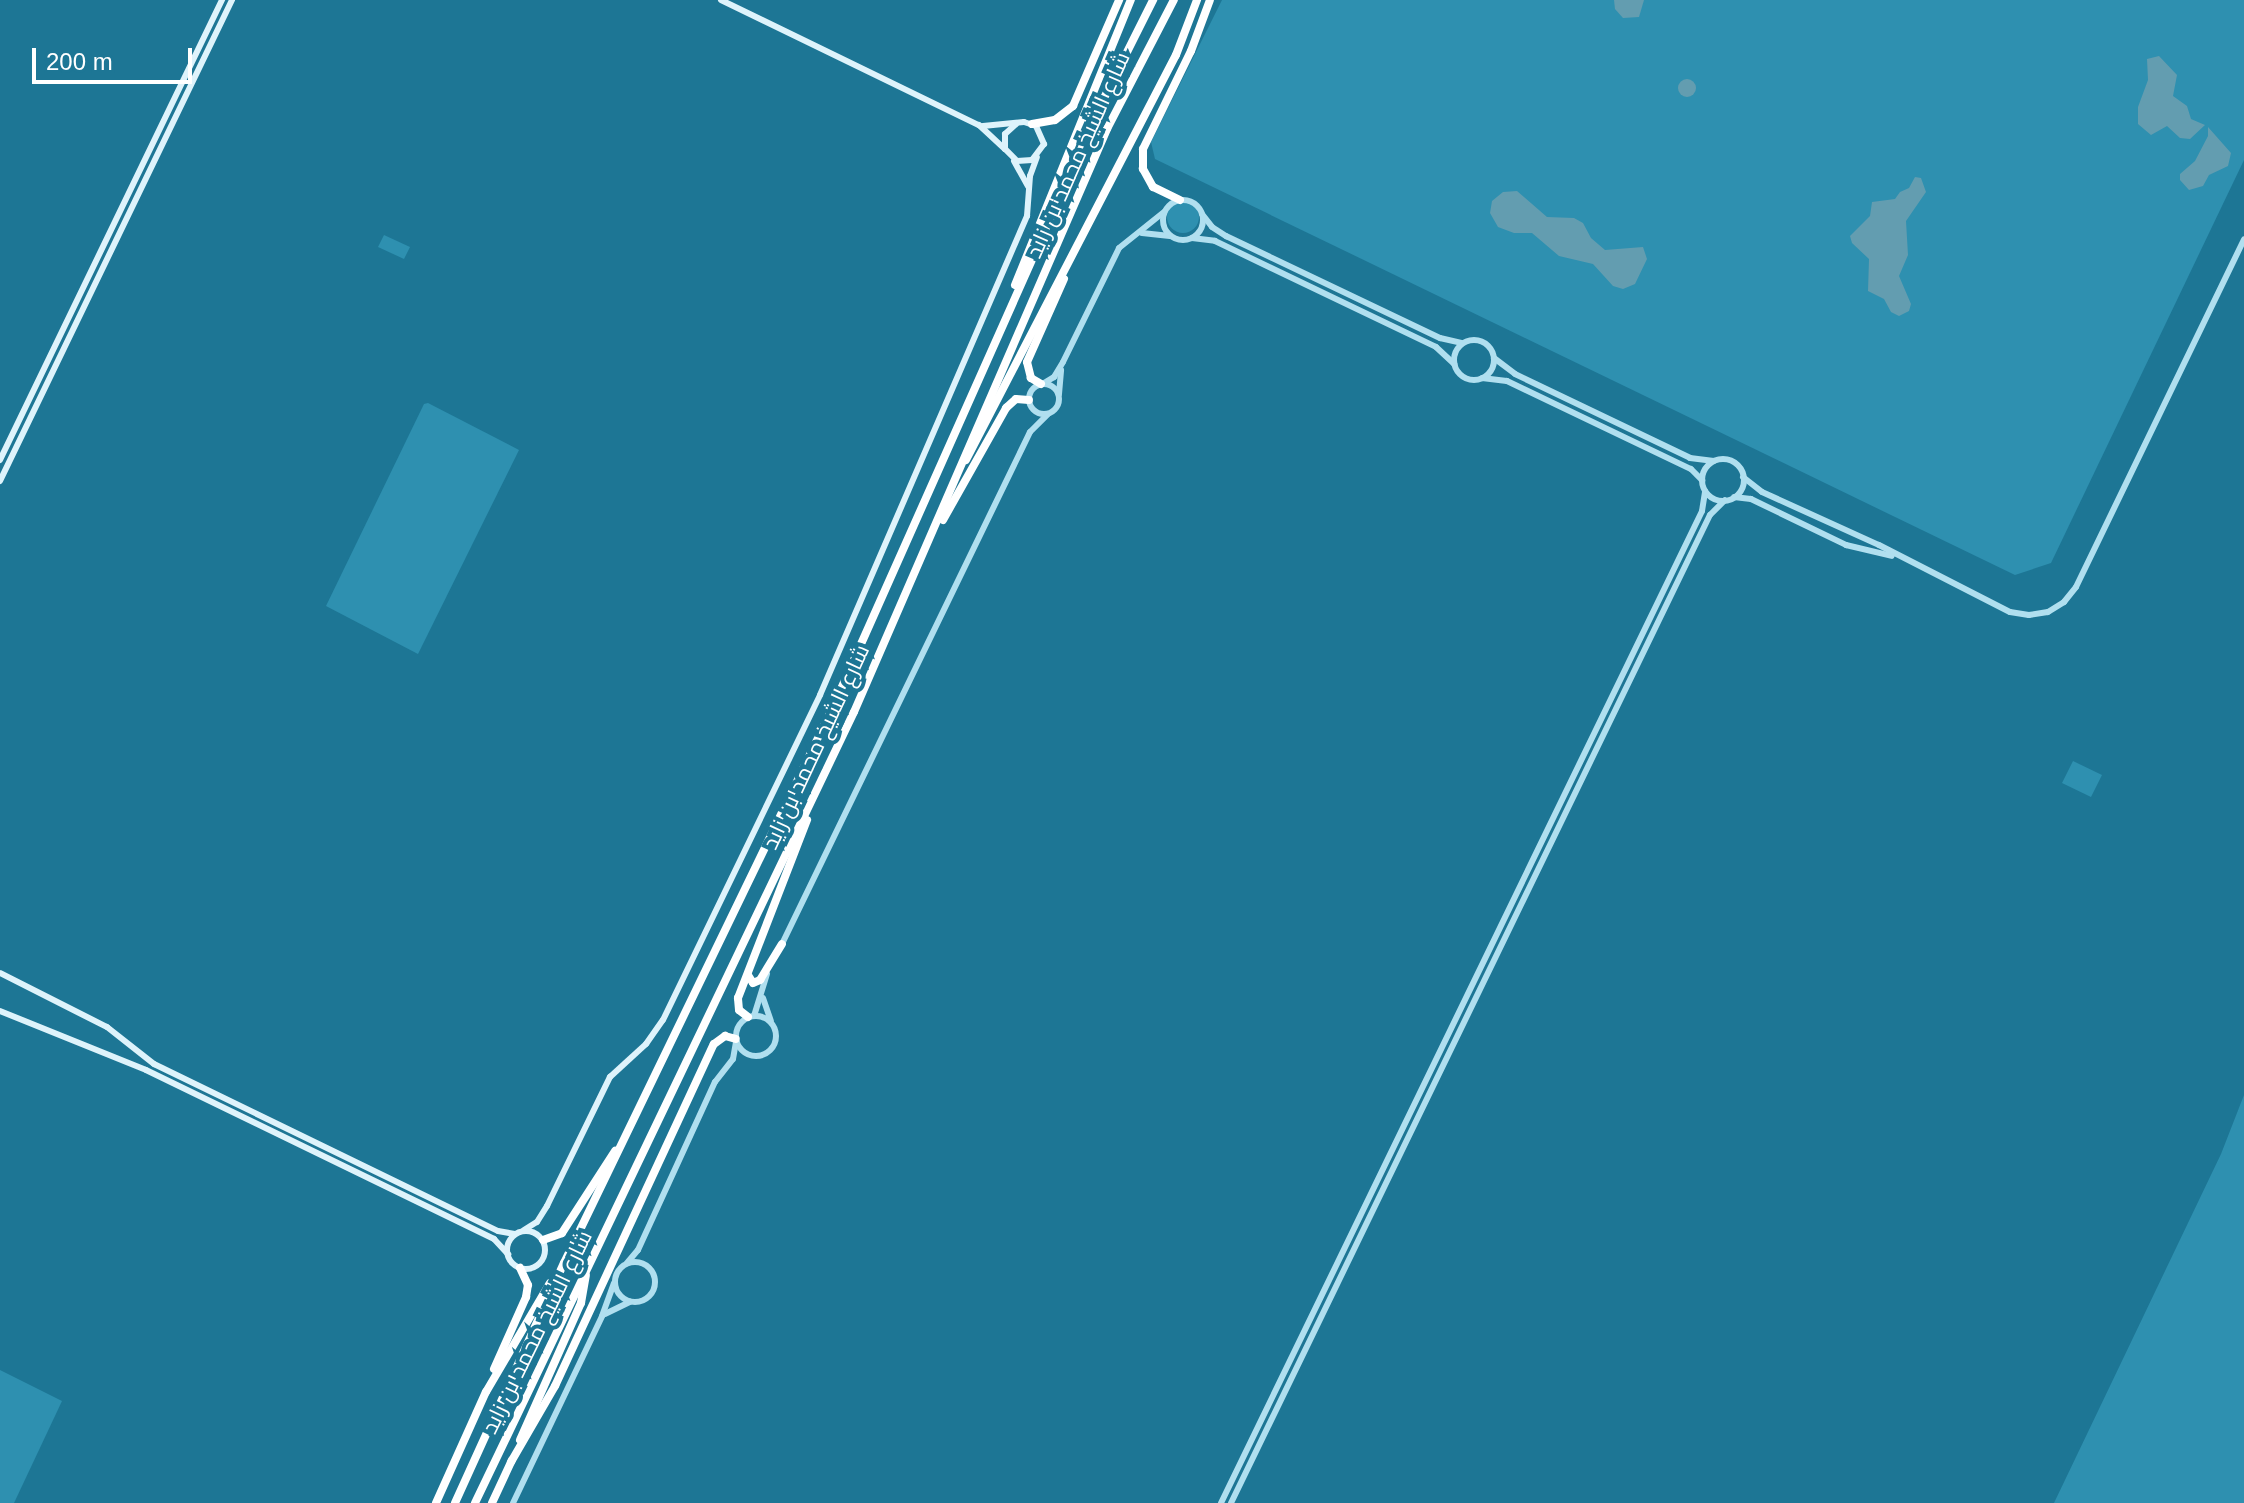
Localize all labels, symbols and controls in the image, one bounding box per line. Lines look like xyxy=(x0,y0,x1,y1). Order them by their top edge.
scale bar xyxy=(36,32,196,82)
text: 200 m xyxy=(46,48,113,75)
street label: شارع الشيخ محمد بن زايد xyxy=(1021,48,1135,262)
street label: شارع الشيخ محمد بن زايد xyxy=(757,640,875,854)
street label: شارع الشيخ محمد بن زايد xyxy=(476,1226,598,1438)

